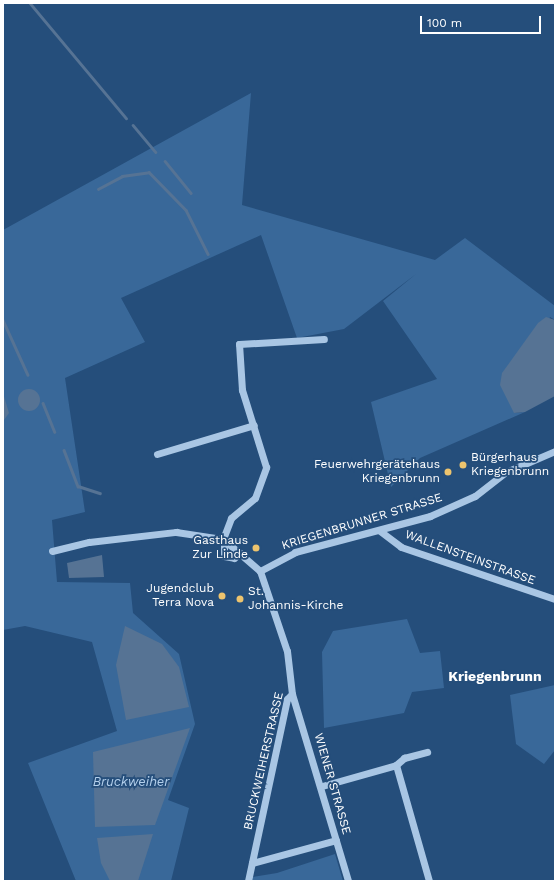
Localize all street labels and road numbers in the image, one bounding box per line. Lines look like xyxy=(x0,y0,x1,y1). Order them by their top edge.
street label: KRIEGENBRUNNER STRASSE xyxy=(280,491,444,553)
street label: WALLENSTEINSTRASSE xyxy=(403,528,537,588)
street label: BRUCKWEIHERSTRASSE xyxy=(241,691,287,831)
street label: WIENER STRASSE xyxy=(311,732,353,836)

